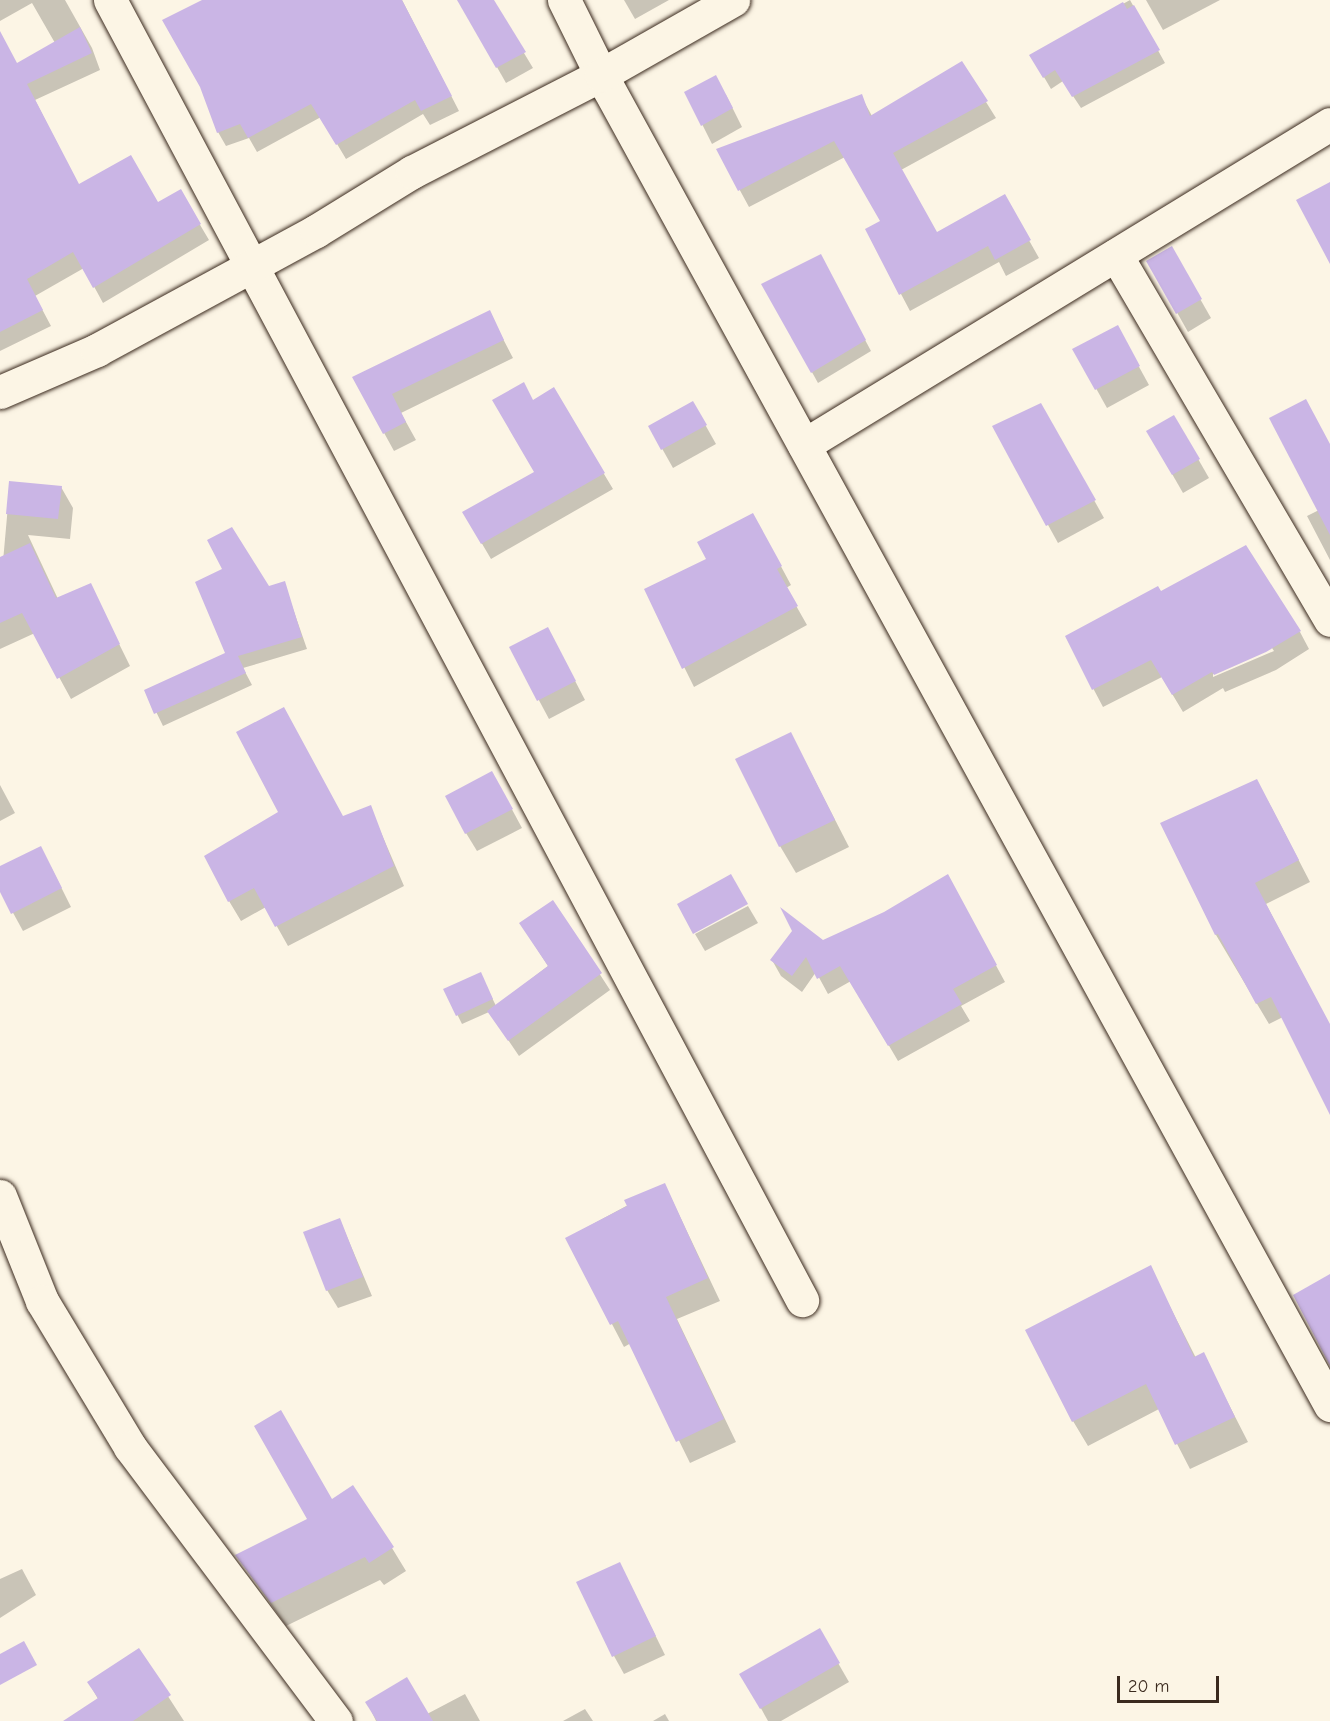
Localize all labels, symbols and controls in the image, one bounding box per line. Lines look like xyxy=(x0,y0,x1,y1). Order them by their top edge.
scale bar xyxy=(1120,1664,1222,1702)
text: 20 m xyxy=(1128,1676,1169,1697)

